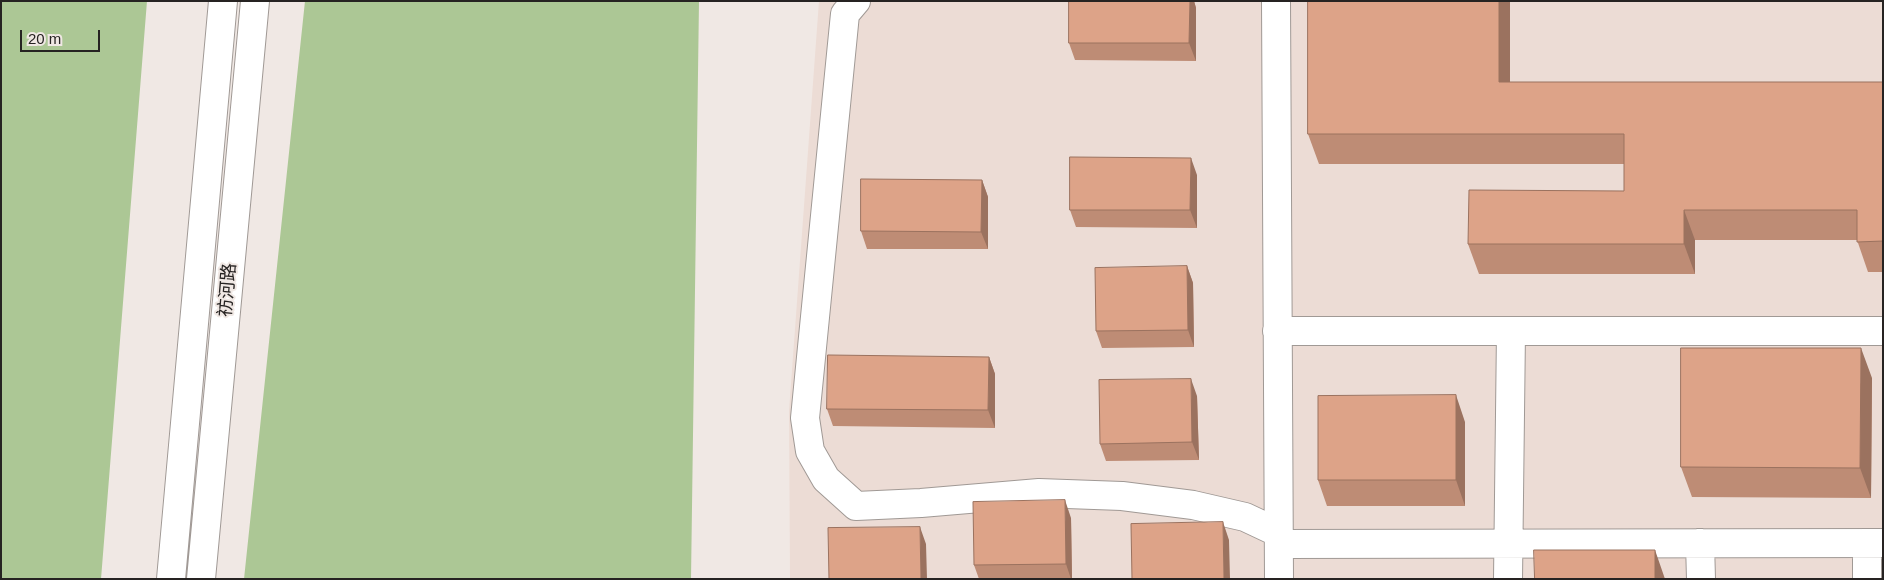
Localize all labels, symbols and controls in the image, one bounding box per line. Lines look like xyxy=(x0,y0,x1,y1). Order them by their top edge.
scale bar xyxy=(22,20,102,52)
text: 20 m xyxy=(28,30,61,47)
street label: 祊河路 xyxy=(215,262,241,318)

